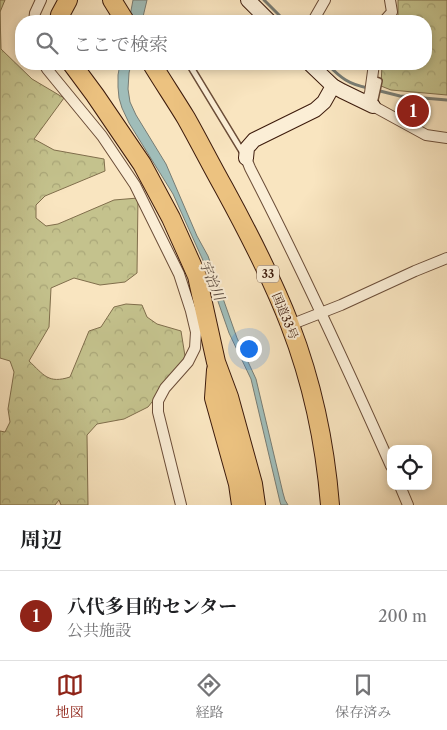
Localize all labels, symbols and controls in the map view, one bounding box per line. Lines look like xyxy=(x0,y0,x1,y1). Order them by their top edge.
search box xyxy=(15,15,432,70)
icon: search xyxy=(33,29,61,57)
text: ここで検索 xyxy=(73,33,168,56)
pin: 1 xyxy=(397,92,429,130)
water label: 宇治川 xyxy=(196,257,229,305)
road number: 33 xyxy=(257,266,279,282)
street label: 国道33号 xyxy=(269,290,302,341)
your location xyxy=(236,336,262,362)
map controls xyxy=(387,445,432,490)
button: locate xyxy=(387,445,432,490)
text: 周辺 xyxy=(20,527,62,552)
text: 八代多目的センター xyxy=(67,595,237,618)
text: 1 xyxy=(32,606,40,626)
text: 200 m xyxy=(378,606,427,626)
text: 公共施設 xyxy=(67,620,131,640)
tab: 地図 xyxy=(56,671,84,721)
tab: 経路 xyxy=(195,671,223,721)
tab: 保存済み xyxy=(335,671,391,721)

